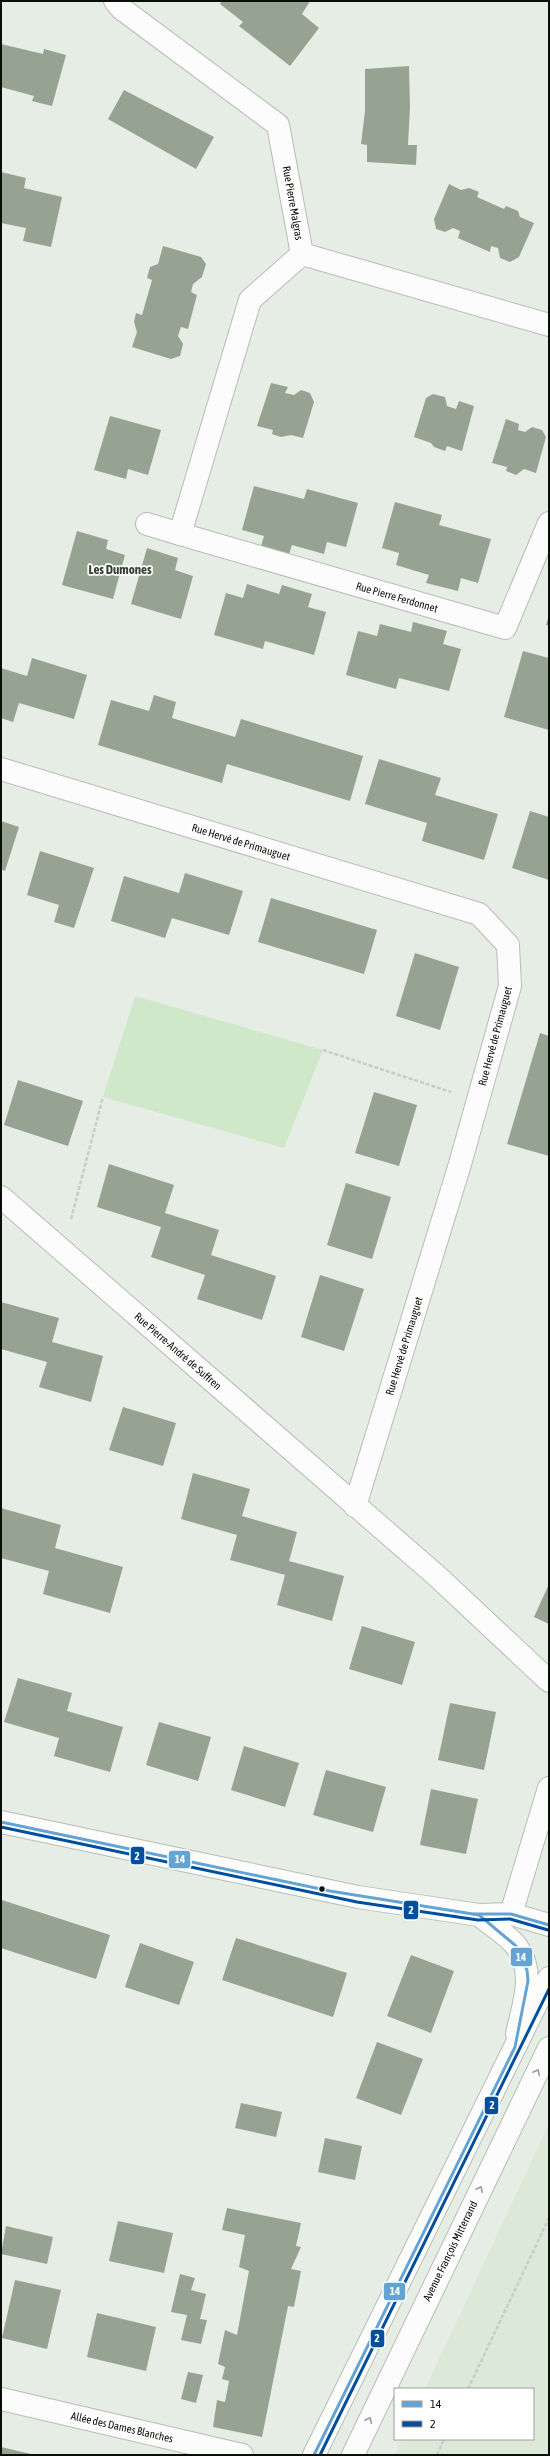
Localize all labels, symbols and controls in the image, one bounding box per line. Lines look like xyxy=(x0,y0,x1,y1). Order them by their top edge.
street label: Rue Pierre Malgras xyxy=(281,165,305,241)
district label: Les Dumones xyxy=(88,562,152,577)
street label: Rue Pierre Ferdonnet xyxy=(355,580,439,614)
street label: Rue Hervé de Primauguet xyxy=(190,821,292,863)
street label: Rue Hervé de Primauguet xyxy=(476,985,514,1087)
street label: Rue Hervé de Primauguet xyxy=(383,1295,425,1397)
street label: Rue Pierre-André de Suffren xyxy=(132,1310,224,1392)
line badge: 2 xyxy=(130,1846,145,1865)
text: 2 xyxy=(134,1850,140,1862)
line badge: 14 xyxy=(168,1850,191,1869)
text: 14 xyxy=(175,1853,185,1865)
unlabelled marker xyxy=(317,1884,327,1894)
line badge: 2 xyxy=(403,1900,419,1920)
text: 2 xyxy=(408,1904,414,1916)
line badge: 14 xyxy=(510,1947,533,1967)
text: 14 xyxy=(516,1951,526,1963)
one-way arrow xyxy=(532,2069,540,2076)
line badge: 2 xyxy=(484,2096,499,2115)
text: 2 xyxy=(489,2099,495,2111)
one-way arrow xyxy=(475,2186,483,2193)
street label: Avenue François Mitterrand xyxy=(421,2199,479,2303)
line badge: 14 xyxy=(383,2282,406,2301)
text: 14 xyxy=(390,2285,400,2297)
line badge: 2 xyxy=(370,2329,385,2348)
text: 2 xyxy=(374,2332,380,2344)
legend xyxy=(394,2388,534,2440)
text: 14 xyxy=(430,2397,442,2411)
street label: Allée des Dames Blanches xyxy=(70,2409,174,2445)
one-way arrow xyxy=(364,2416,372,2424)
text: 2 xyxy=(430,2417,436,2431)

